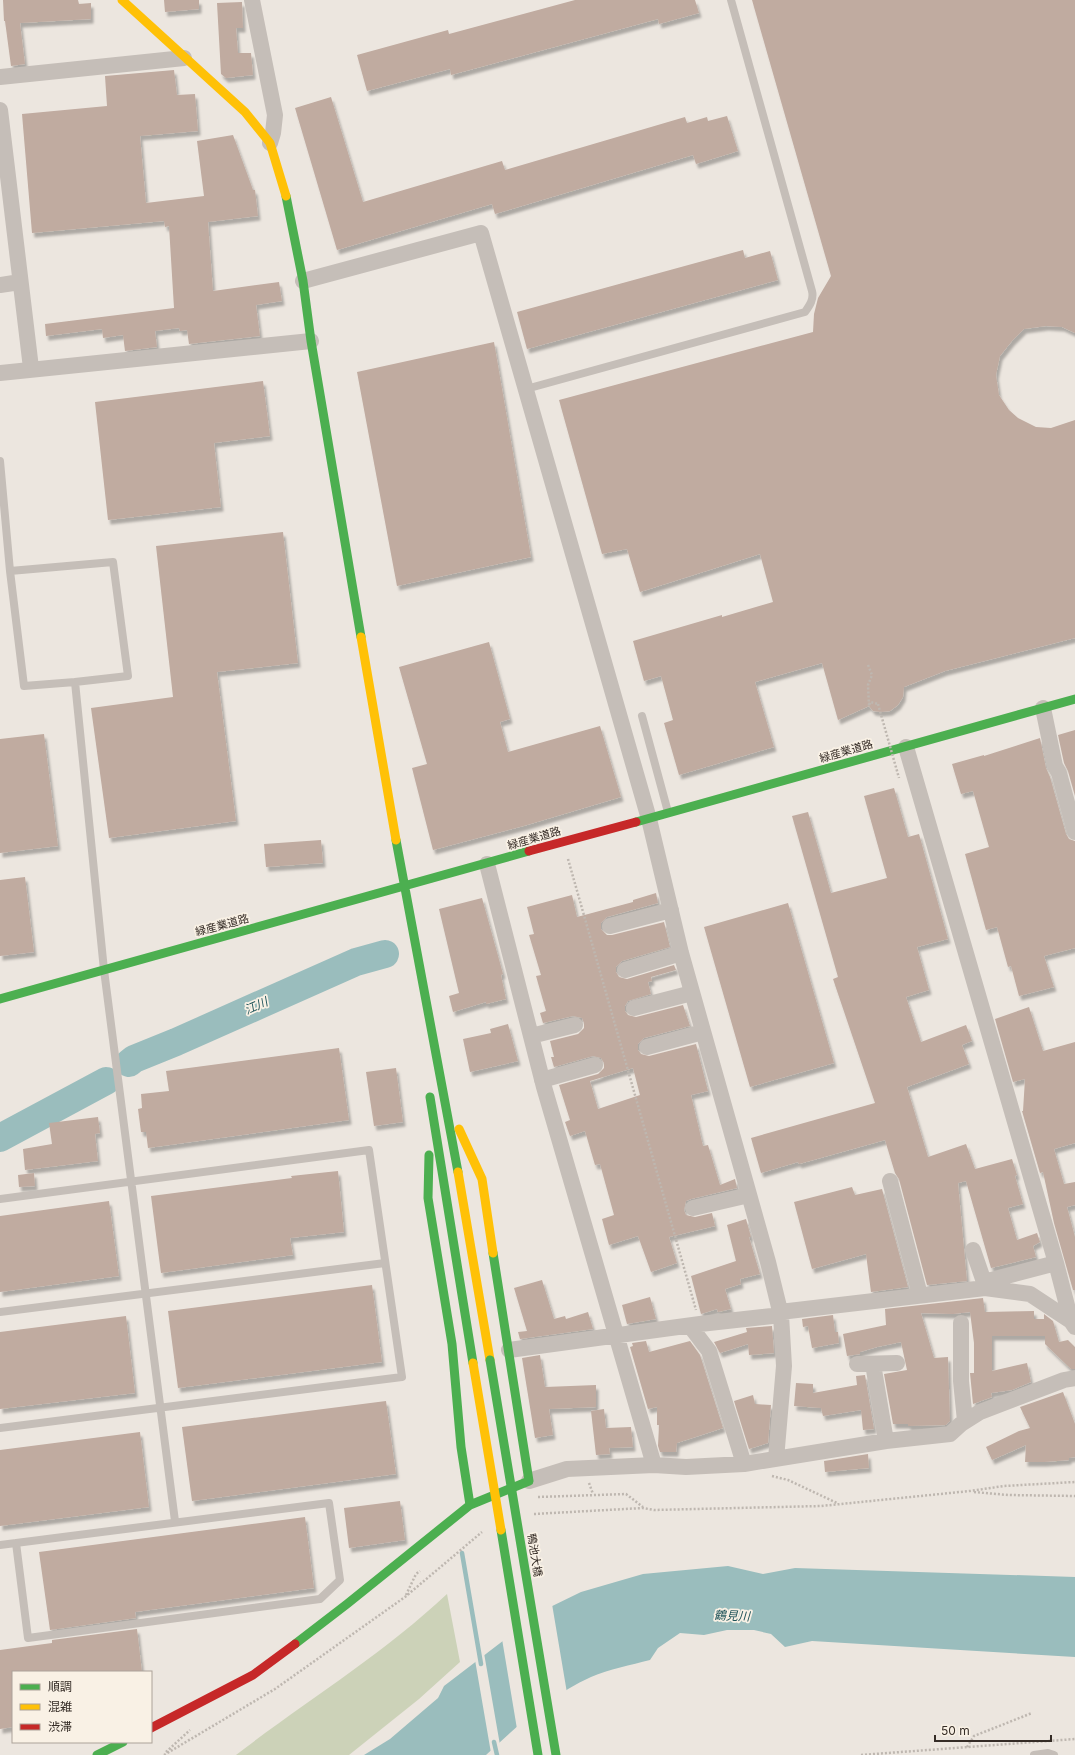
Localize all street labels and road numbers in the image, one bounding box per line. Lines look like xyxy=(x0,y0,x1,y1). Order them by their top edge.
street label: 緑産業道路 xyxy=(818,737,874,765)
street label: 緑産業道路 xyxy=(506,824,562,852)
street label: 緑産業道路 xyxy=(194,911,250,939)
street label: 鴨池大橋 xyxy=(525,1532,545,1578)

